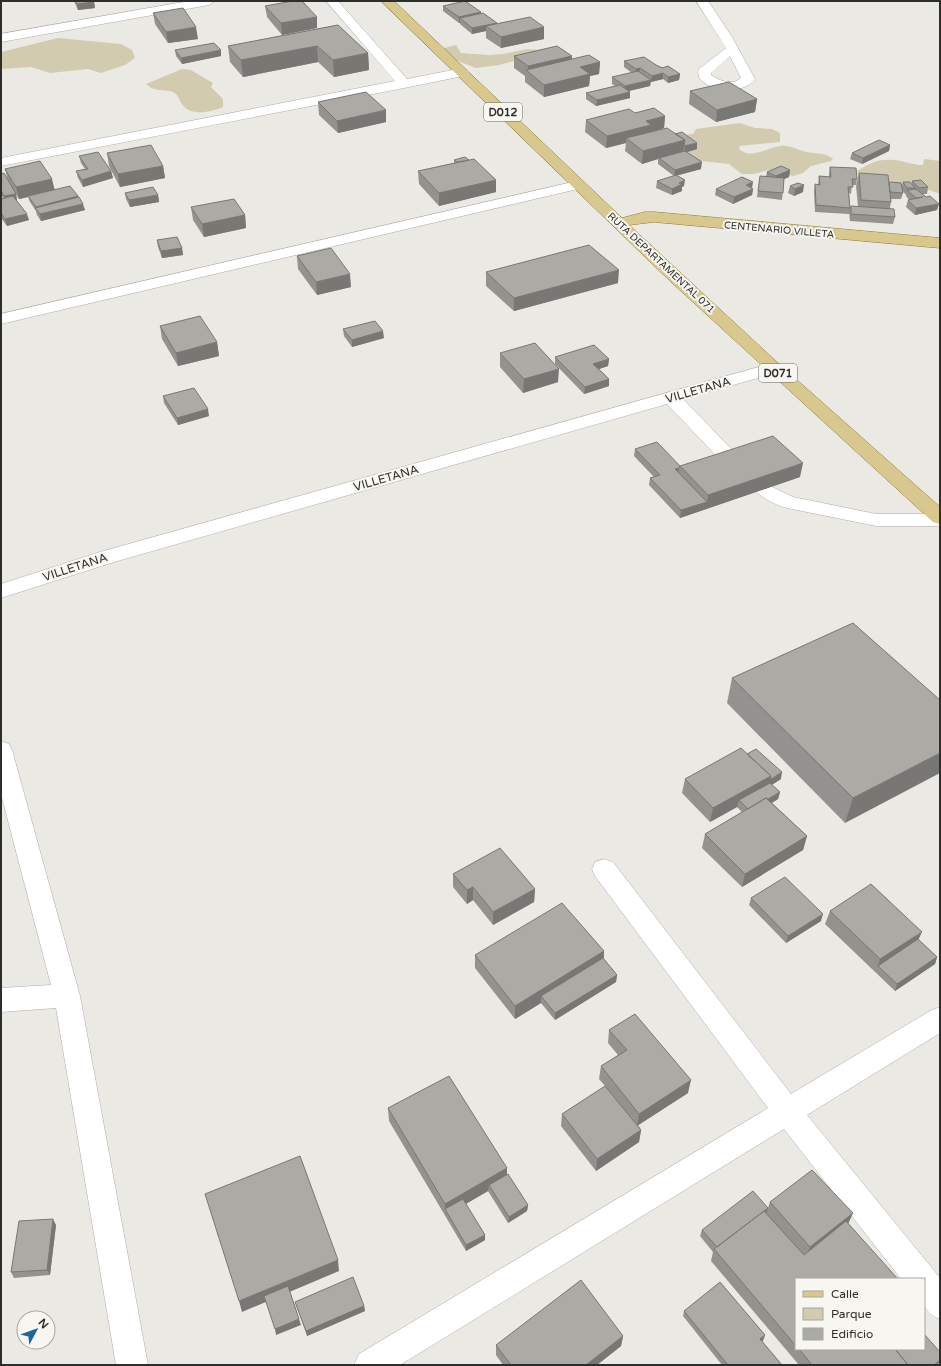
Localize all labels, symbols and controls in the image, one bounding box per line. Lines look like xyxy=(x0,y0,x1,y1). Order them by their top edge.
road number: D012 xyxy=(484,103,522,121)
street label: RUTA DEPARTAMENTAL 071 xyxy=(605,210,717,316)
street label: CENTENARIO VILLETA xyxy=(723,219,835,241)
road number: D071 xyxy=(759,364,797,382)
street label: VILLETANA xyxy=(664,374,732,406)
street label: VILLETANA xyxy=(352,462,420,494)
street label: VILLETANA xyxy=(41,550,109,584)
legend xyxy=(795,1278,925,1350)
text: Calle xyxy=(831,1287,859,1301)
text: Parque xyxy=(831,1307,872,1321)
north arrow xyxy=(16,1310,56,1350)
text: N xyxy=(35,1316,51,1331)
text: Edificio xyxy=(831,1327,873,1341)

